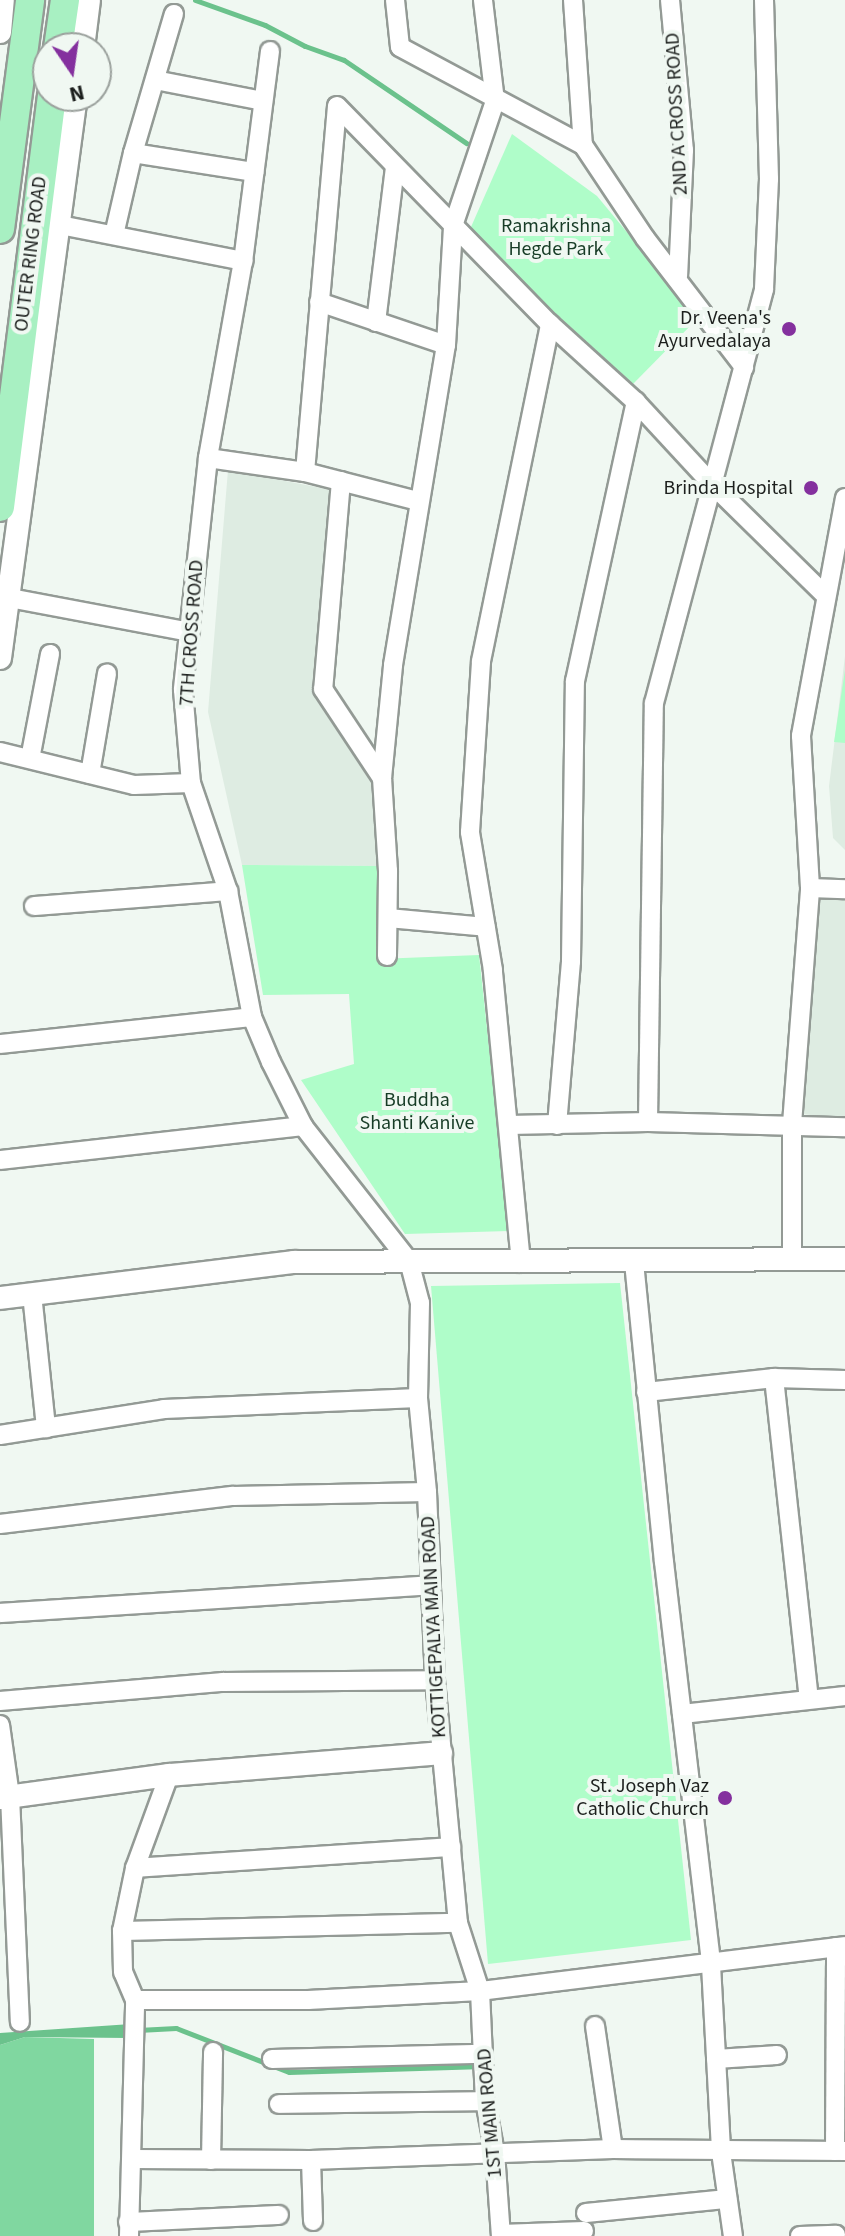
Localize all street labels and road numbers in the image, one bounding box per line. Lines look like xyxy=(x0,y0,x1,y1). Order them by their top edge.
street label: 2ND A CROSS ROAD xyxy=(661,32,693,196)
street label: OUTER RING ROAD xyxy=(10,175,52,333)
street label: 7TH CROSS ROAD xyxy=(175,559,209,707)
street label: KOTTIGEPALYA MAIN ROAD xyxy=(416,1515,452,1739)
street label: 1ST MAIN ROAD xyxy=(472,2047,508,2179)

